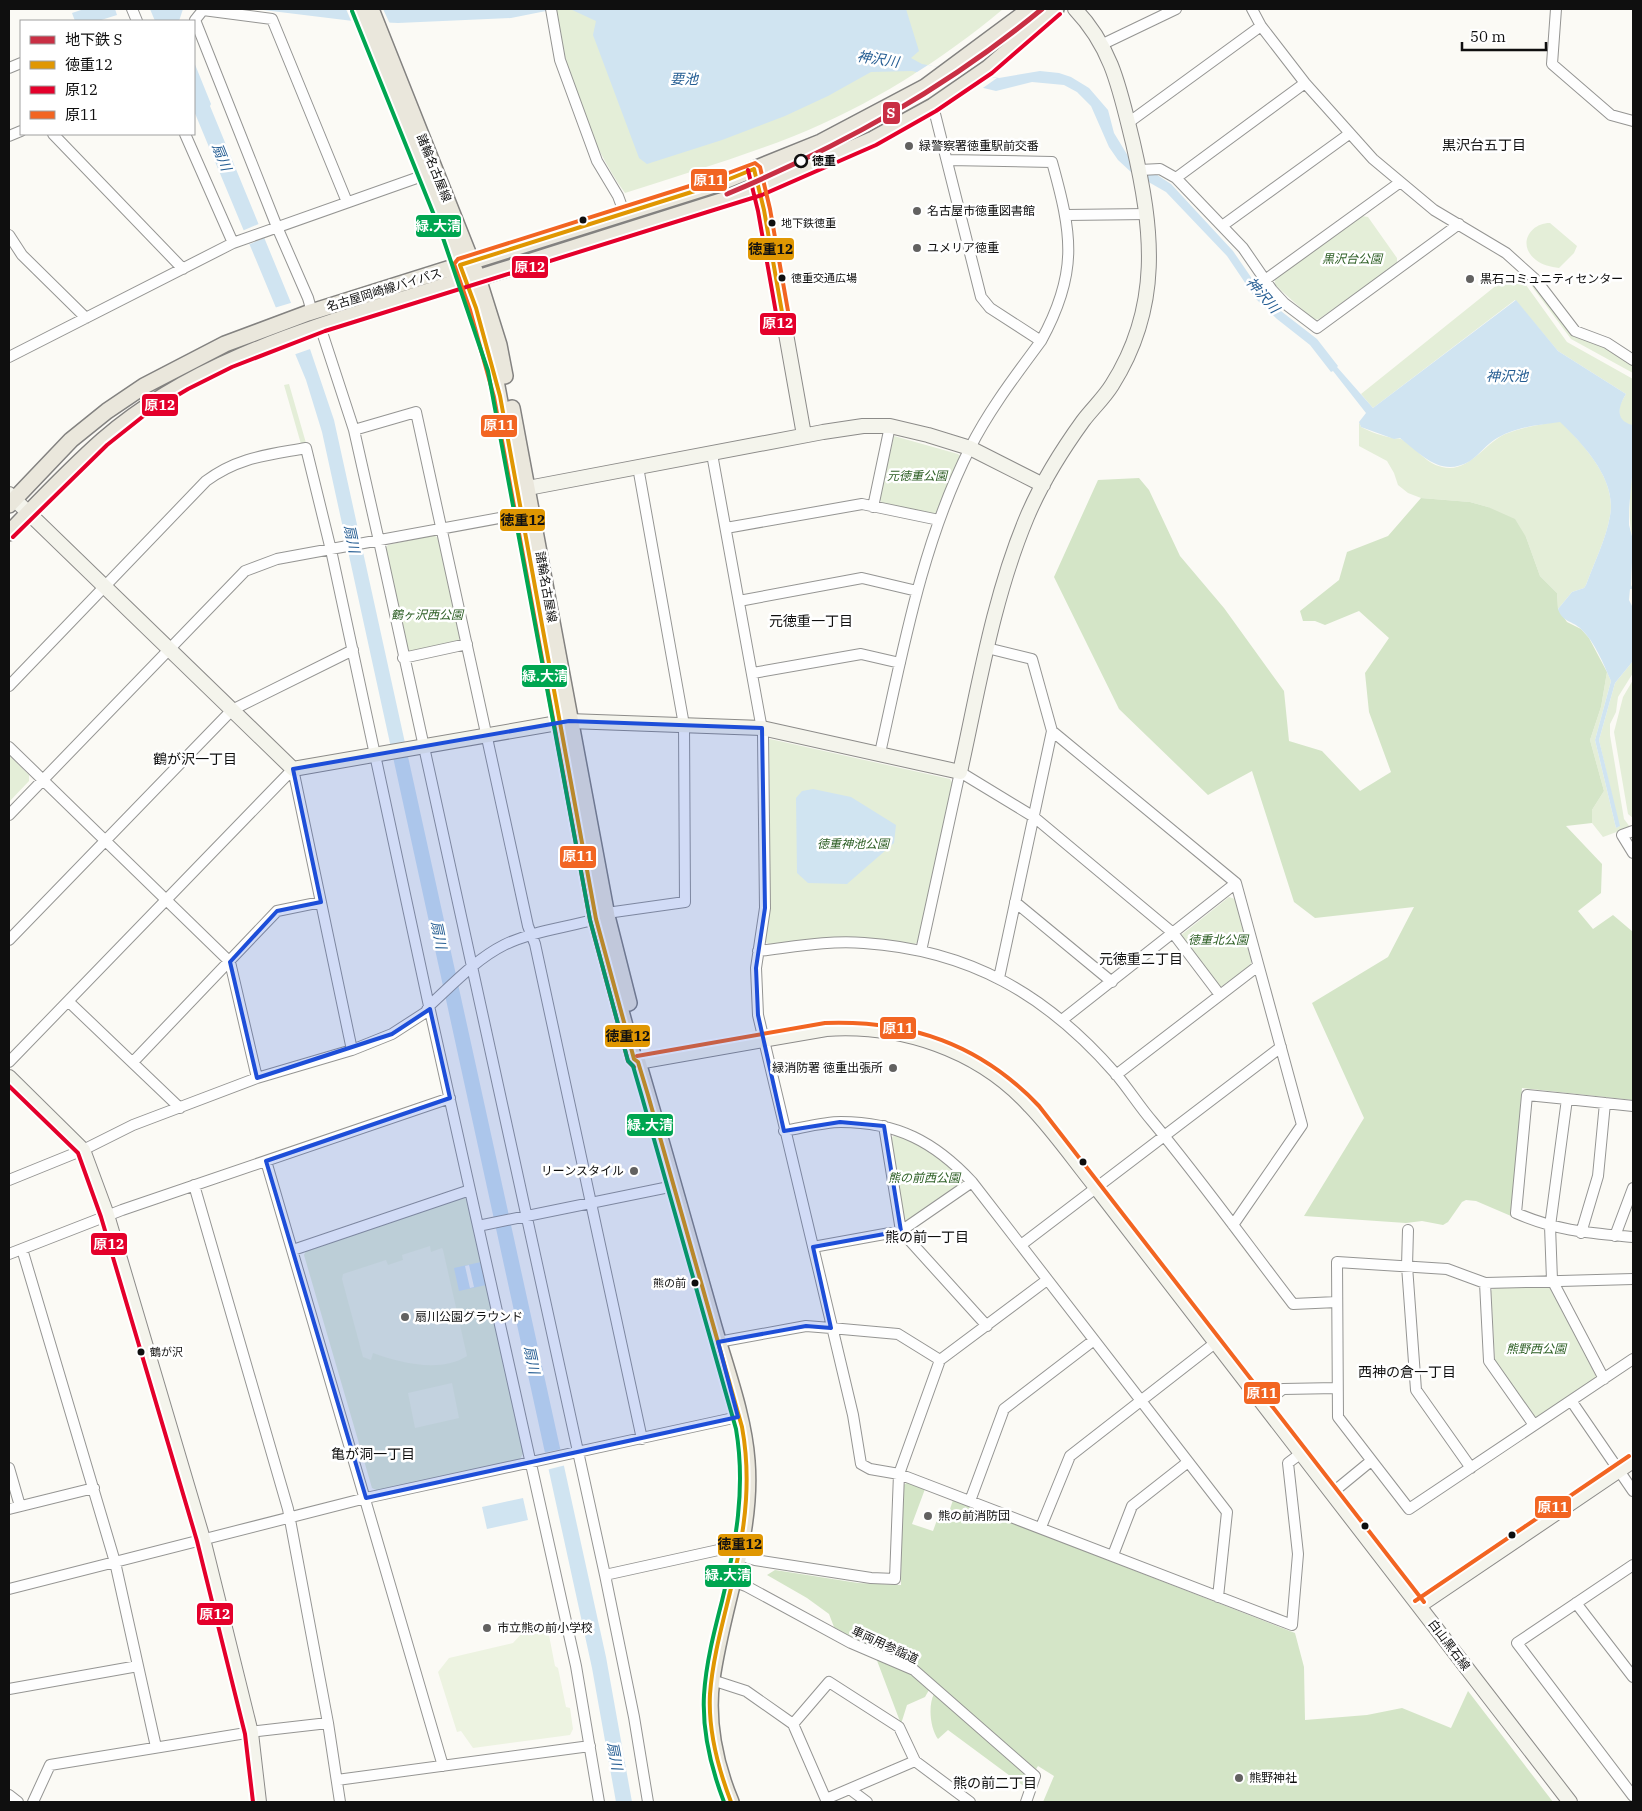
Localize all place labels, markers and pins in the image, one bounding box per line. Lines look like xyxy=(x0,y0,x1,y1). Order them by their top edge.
place label: 緑警察署徳重駅前交番 xyxy=(919,138,1039,153)
marker: 緑警察署徳重駅前交番 xyxy=(903,140,915,152)
place label: 徳重 xyxy=(812,153,836,168)
marker: 徳重 xyxy=(794,154,808,168)
place label: 名古屋市徳重図書館 xyxy=(927,203,1035,218)
marker: 名古屋市徳重図書館 xyxy=(911,205,923,217)
unlabelled marker xyxy=(578,215,588,225)
place label: 地下鉄徳重 xyxy=(781,216,836,230)
marker: 地下鉄徳重 xyxy=(767,218,777,228)
place label: ユメリア徳重 xyxy=(927,240,999,255)
marker: ユメリア徳重 xyxy=(911,242,923,254)
place label: 徳重交通広場 xyxy=(791,271,857,285)
place label: 黒石コミュニティセンター xyxy=(1480,271,1623,286)
marker: 徳重交通広場 xyxy=(777,273,787,283)
marker: 黒石コミュニティセンター xyxy=(1464,273,1476,285)
place label: 緑消防署 徳重出張所 xyxy=(772,1060,883,1075)
marker: 緑消防署 徳重出張所 xyxy=(887,1062,899,1074)
unlabelled marker xyxy=(1078,1157,1088,1167)
place label: リーンスタイル xyxy=(541,1163,624,1178)
marker: リーンスタイル xyxy=(628,1165,640,1177)
place label: 熊の前 xyxy=(653,1276,686,1290)
marker: 熊の前 xyxy=(690,1278,700,1288)
place label: 扇川公園グラウンド xyxy=(415,1309,523,1324)
marker: 扇川公園グラウンド xyxy=(399,1311,411,1323)
place label: 鶴が沢 xyxy=(150,1345,183,1359)
marker: 鶴が沢 xyxy=(136,1347,146,1357)
place label: 熊の前消防団 xyxy=(938,1508,1010,1523)
marker: 熊の前消防団 xyxy=(922,1510,934,1522)
unlabelled marker xyxy=(1360,1521,1370,1531)
unlabelled marker xyxy=(1507,1530,1517,1540)
place label: 市立熊の前小学校 xyxy=(497,1620,593,1635)
marker: 市立熊の前小学校 xyxy=(481,1622,493,1634)
place label: 熊野神社 xyxy=(1249,1770,1297,1785)
marker: 熊野神社 xyxy=(1233,1772,1245,1784)

